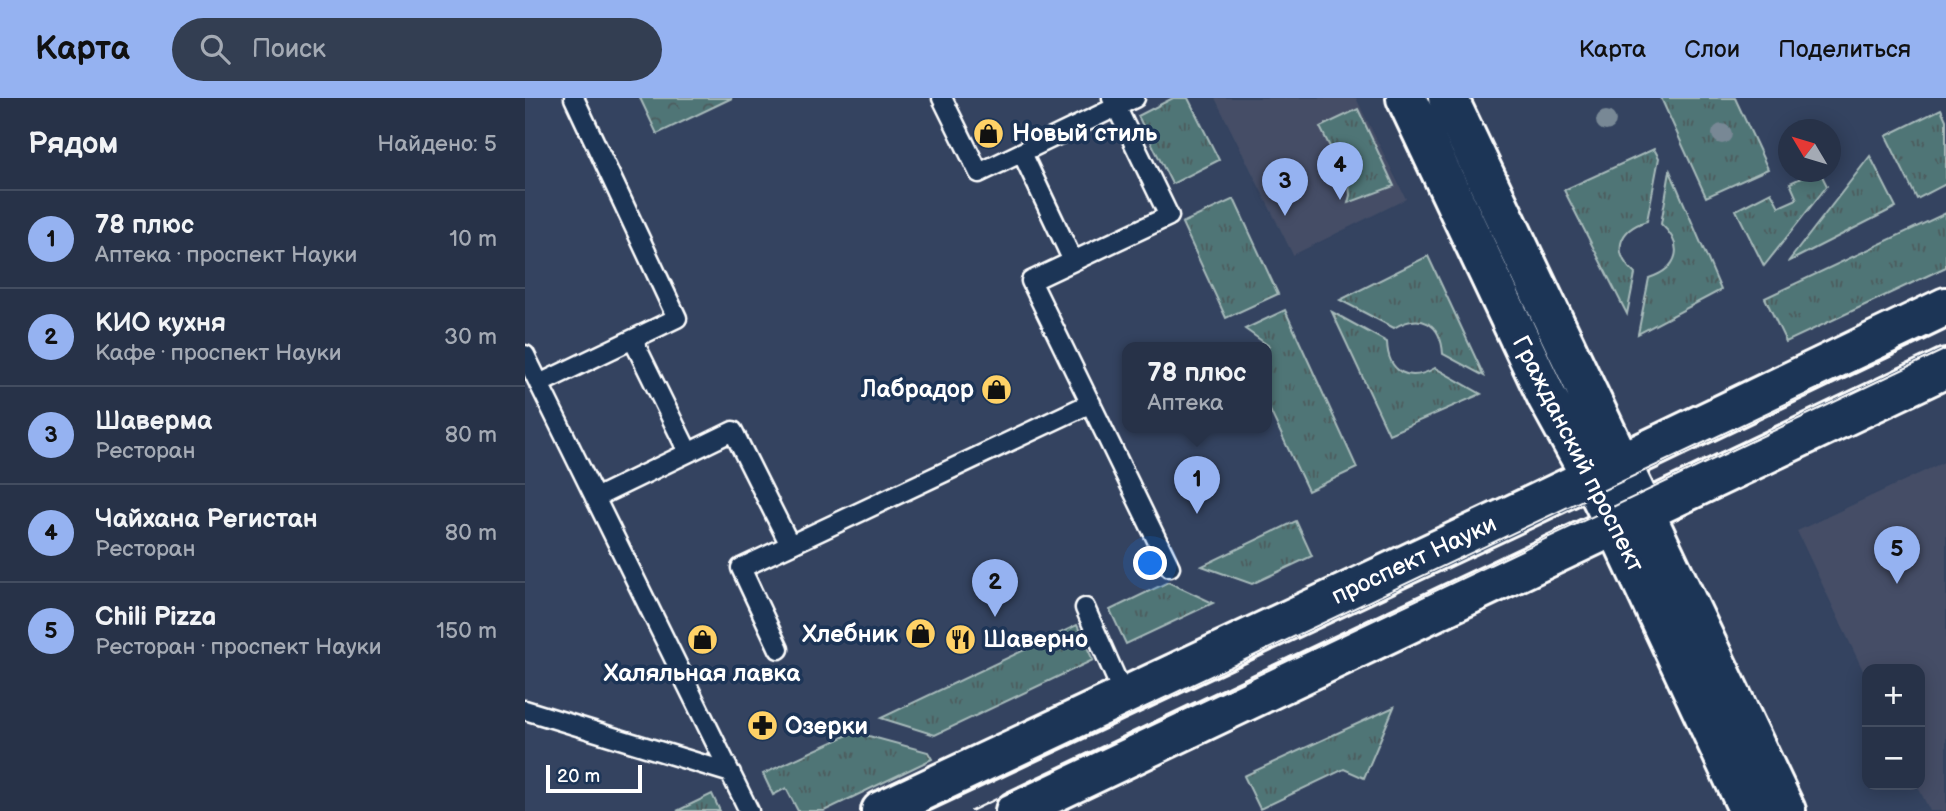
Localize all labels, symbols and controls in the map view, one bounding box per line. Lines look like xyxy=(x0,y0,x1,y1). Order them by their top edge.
search box xyxy=(172,18,662,81)
text: Карта xyxy=(35,29,130,69)
icon: search xyxy=(196,30,234,68)
text: Поиск xyxy=(252,34,326,65)
text: Карта xyxy=(1579,35,1646,64)
text: Слои xyxy=(1684,35,1740,64)
text: Поделиться xyxy=(1778,35,1911,64)
shop icon: Новый стиль xyxy=(972,116,1006,150)
place label: Новый стиль xyxy=(1012,119,1158,148)
north arrow xyxy=(1778,119,1841,182)
text: Рядом xyxy=(28,126,118,162)
text: Найдено: 5 xyxy=(377,130,497,158)
pin: 4 xyxy=(1317,142,1363,200)
pin: 3 xyxy=(1262,158,1308,216)
text: 78 плюс xyxy=(95,210,194,241)
text: 1 xyxy=(46,225,56,253)
text: 10 m xyxy=(449,225,497,253)
text: Аптека · проспект Науки xyxy=(95,241,357,269)
text: КИО кухня xyxy=(95,308,226,339)
text: 2 xyxy=(44,323,58,351)
text: 30 m xyxy=(444,323,497,351)
street label: Гражданский проспект xyxy=(1506,331,1650,577)
text: Кафе · проспект Науки xyxy=(95,339,342,367)
popup xyxy=(1122,342,1272,433)
text: 78 плюс xyxy=(1147,358,1247,389)
shop icon: Лабрадор xyxy=(980,372,1014,406)
place label: Лабрадор xyxy=(860,375,974,404)
text: Аптека xyxy=(1147,389,1224,417)
text: Шаверма xyxy=(95,406,212,437)
text: 3 xyxy=(44,421,58,449)
text: 80 m xyxy=(445,421,497,449)
text: Ресторан xyxy=(95,437,195,465)
pin: 1 xyxy=(1174,456,1220,514)
text: Чайхана Регистан xyxy=(95,504,318,535)
street label: проспект Науки xyxy=(1327,509,1501,611)
text: 4 xyxy=(44,519,58,547)
text: 80 m xyxy=(445,519,497,547)
pin: 5 xyxy=(1874,526,1920,584)
text: Ресторан xyxy=(95,535,195,563)
your location xyxy=(1133,546,1167,580)
pin: 2 xyxy=(972,559,1018,617)
text: Chili Pizza xyxy=(95,602,216,633)
text: 5 xyxy=(44,617,58,645)
text: 150 m xyxy=(436,617,497,645)
shop icon: Хлебник xyxy=(904,617,938,651)
place label: Хлебник xyxy=(801,620,899,649)
shop icon: Халяльная лавка xyxy=(685,622,719,656)
restaurant icon: Шаверно xyxy=(943,622,977,656)
place label: Шаверно xyxy=(983,625,1088,654)
text: Ресторан · проспект Науки xyxy=(95,633,382,661)
place label: Халяльная лавка xyxy=(603,659,801,688)
map controls xyxy=(1862,664,1925,790)
button: + xyxy=(1862,664,1925,727)
pharmacy icon: Озерки xyxy=(745,709,779,743)
place label: Озерки xyxy=(785,712,868,741)
button: − xyxy=(1862,727,1925,790)
scale bar xyxy=(546,762,642,794)
text: 20 m xyxy=(557,765,600,788)

